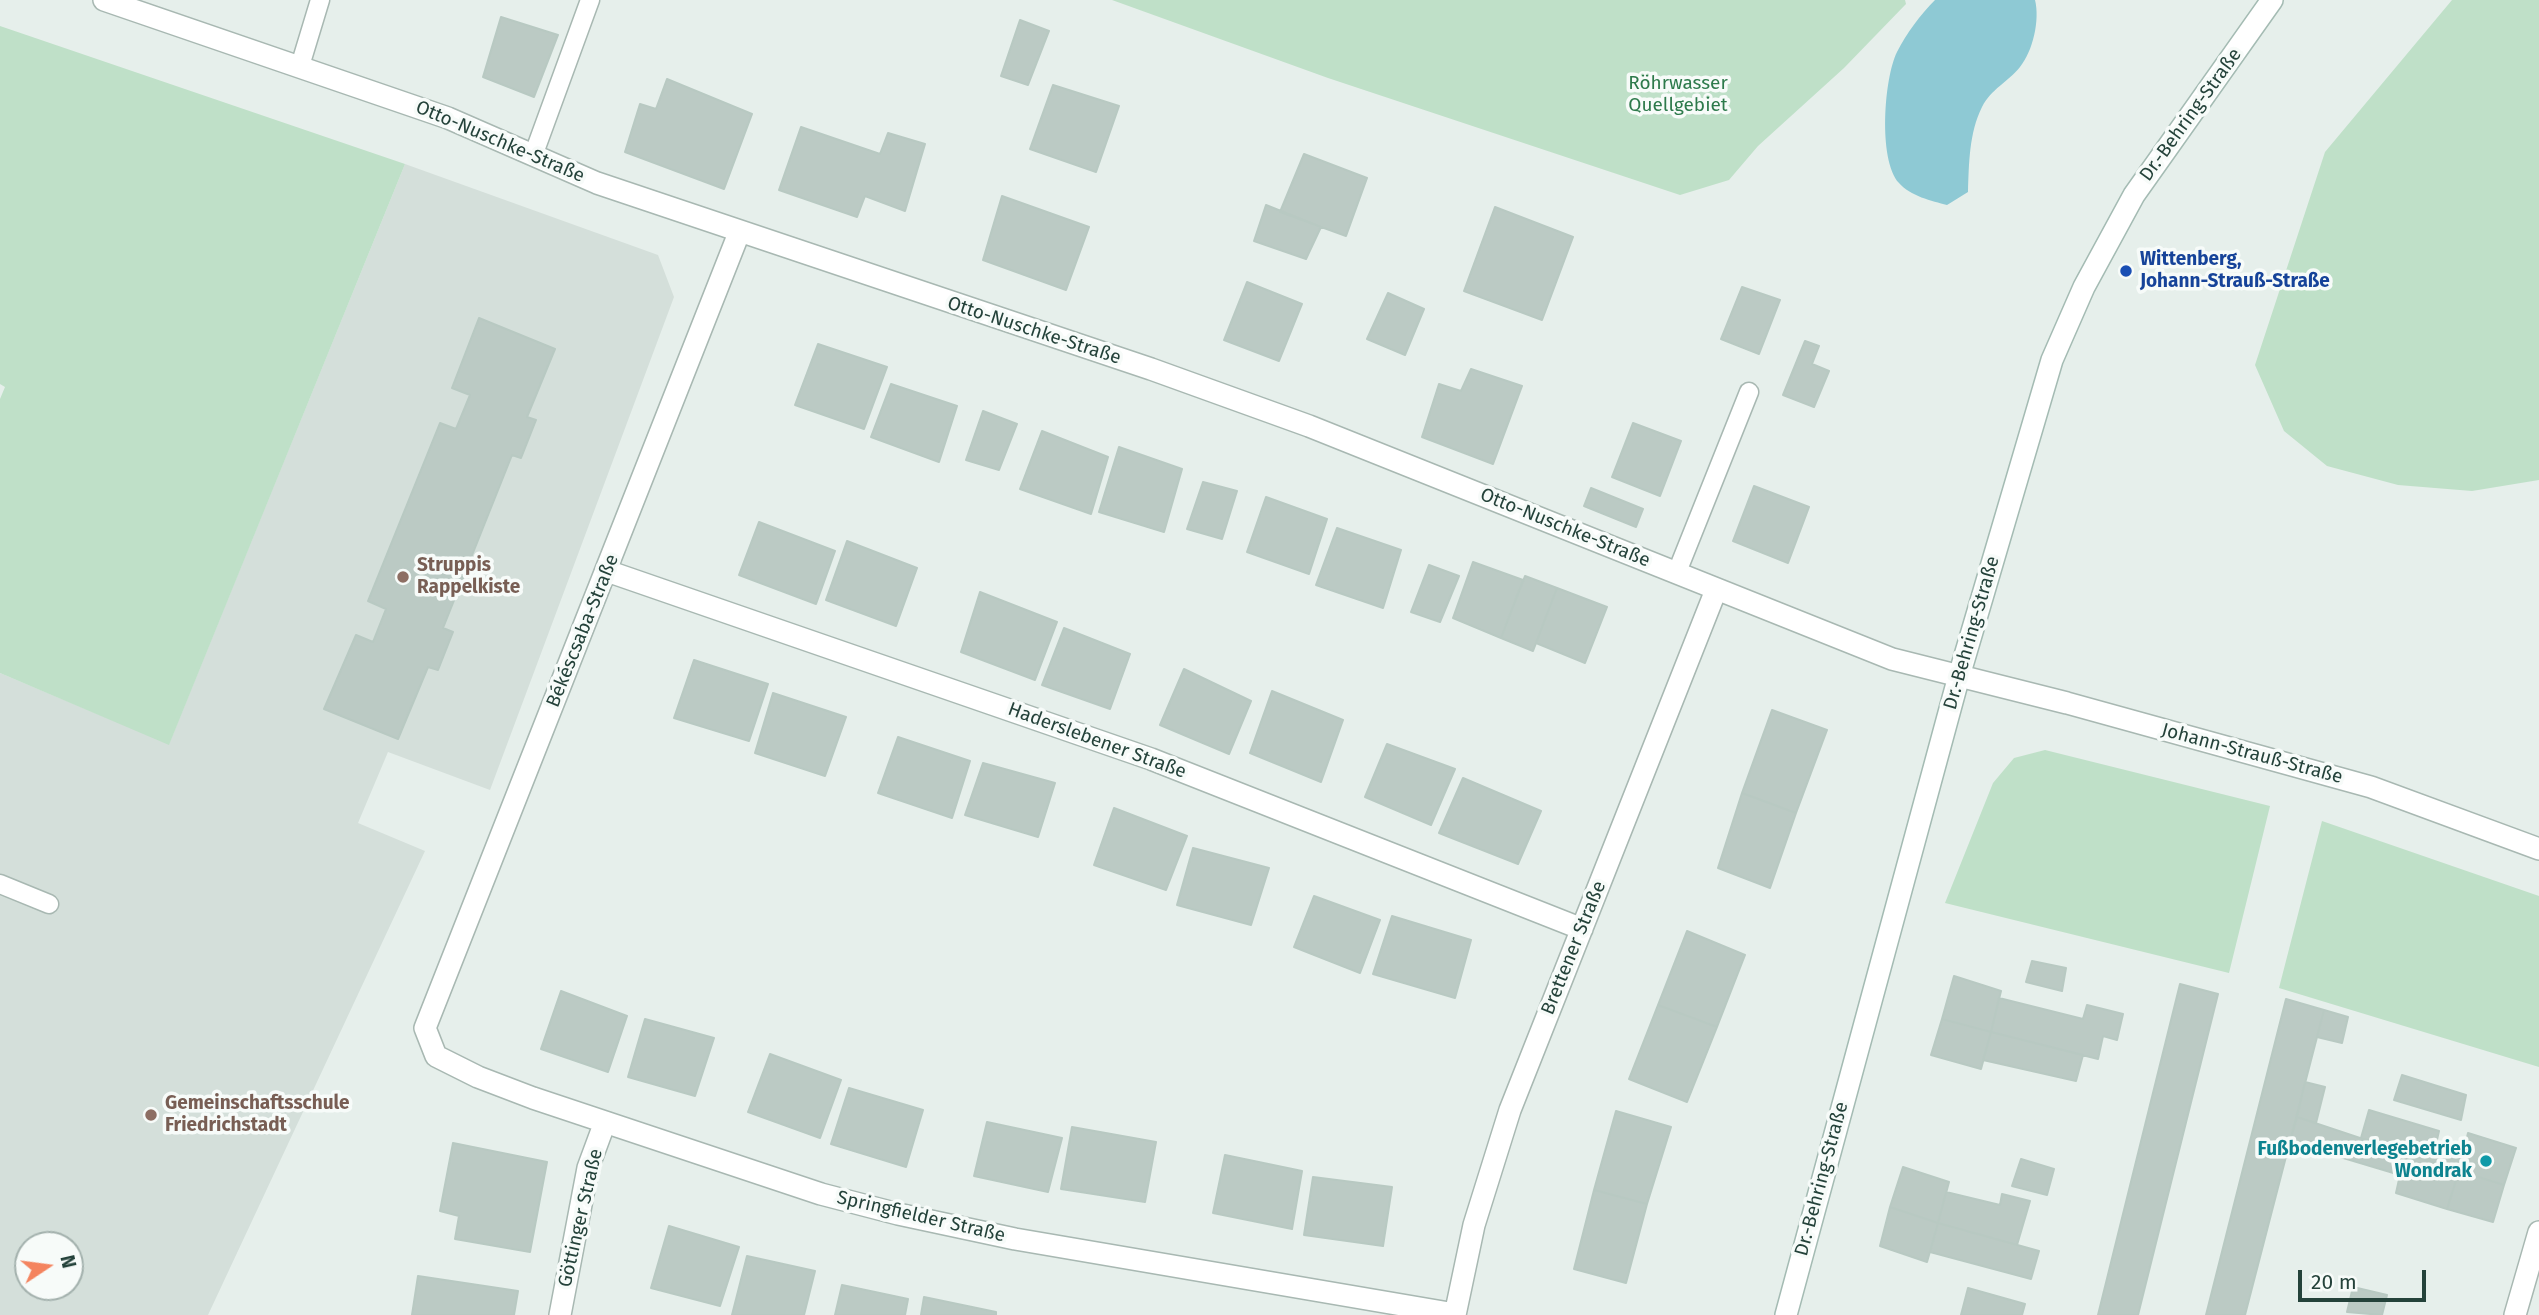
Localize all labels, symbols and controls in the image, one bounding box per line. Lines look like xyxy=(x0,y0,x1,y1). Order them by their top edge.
street label: Dr.-Behring-Straße xyxy=(2135,44,2247,186)
park label: Röhrwasser Quellgebiet xyxy=(1628,73,1728,117)
street label: Otto-Nuschke-Straße xyxy=(412,96,588,188)
place label: Wittenberg, Johann-Strauß-Straße xyxy=(2140,249,2330,293)
marker: Wittenberg, Johann-Strauß-Straße xyxy=(2118,263,2134,279)
street label: Otto-Nuschke-Straße xyxy=(944,292,1124,370)
street label: Otto-Nuschke-Straße xyxy=(1477,484,1653,572)
street label: Békéscsaba-Straße xyxy=(542,551,624,711)
street label: Dr.-Behring-Straße xyxy=(1939,554,2005,712)
place label: Struppis Rappelkiste xyxy=(417,555,520,599)
marker: Struppis Rappelkiste xyxy=(395,569,411,585)
street label: Haderslebener Straße xyxy=(1005,698,1189,784)
street label: Johann-Strauß-Straße xyxy=(2159,719,2345,789)
street label: Brettener Straße xyxy=(1537,878,1611,1018)
place label: Gemeinschaftsschule Friedrichstadt xyxy=(165,1093,350,1137)
street label: Dr.-Behring-Straße xyxy=(1790,1099,1854,1259)
marker: Gemeinschaftsschule Friedrichstadt xyxy=(143,1107,159,1123)
place label: Fußbodenverlegebetrieb Wondrak xyxy=(2258,1139,2472,1183)
street label: Göttinger Straße xyxy=(554,1147,608,1289)
marker: Fußbodenverlegebetrieb Wondrak xyxy=(2478,1153,2494,1169)
street label: Springfielder Straße xyxy=(835,1187,1007,1247)
north arrow xyxy=(14,1231,84,1301)
text: N xyxy=(55,1253,81,1270)
scale bar xyxy=(2301,1256,2429,1300)
text: 20 m xyxy=(2311,1269,2357,1295)

